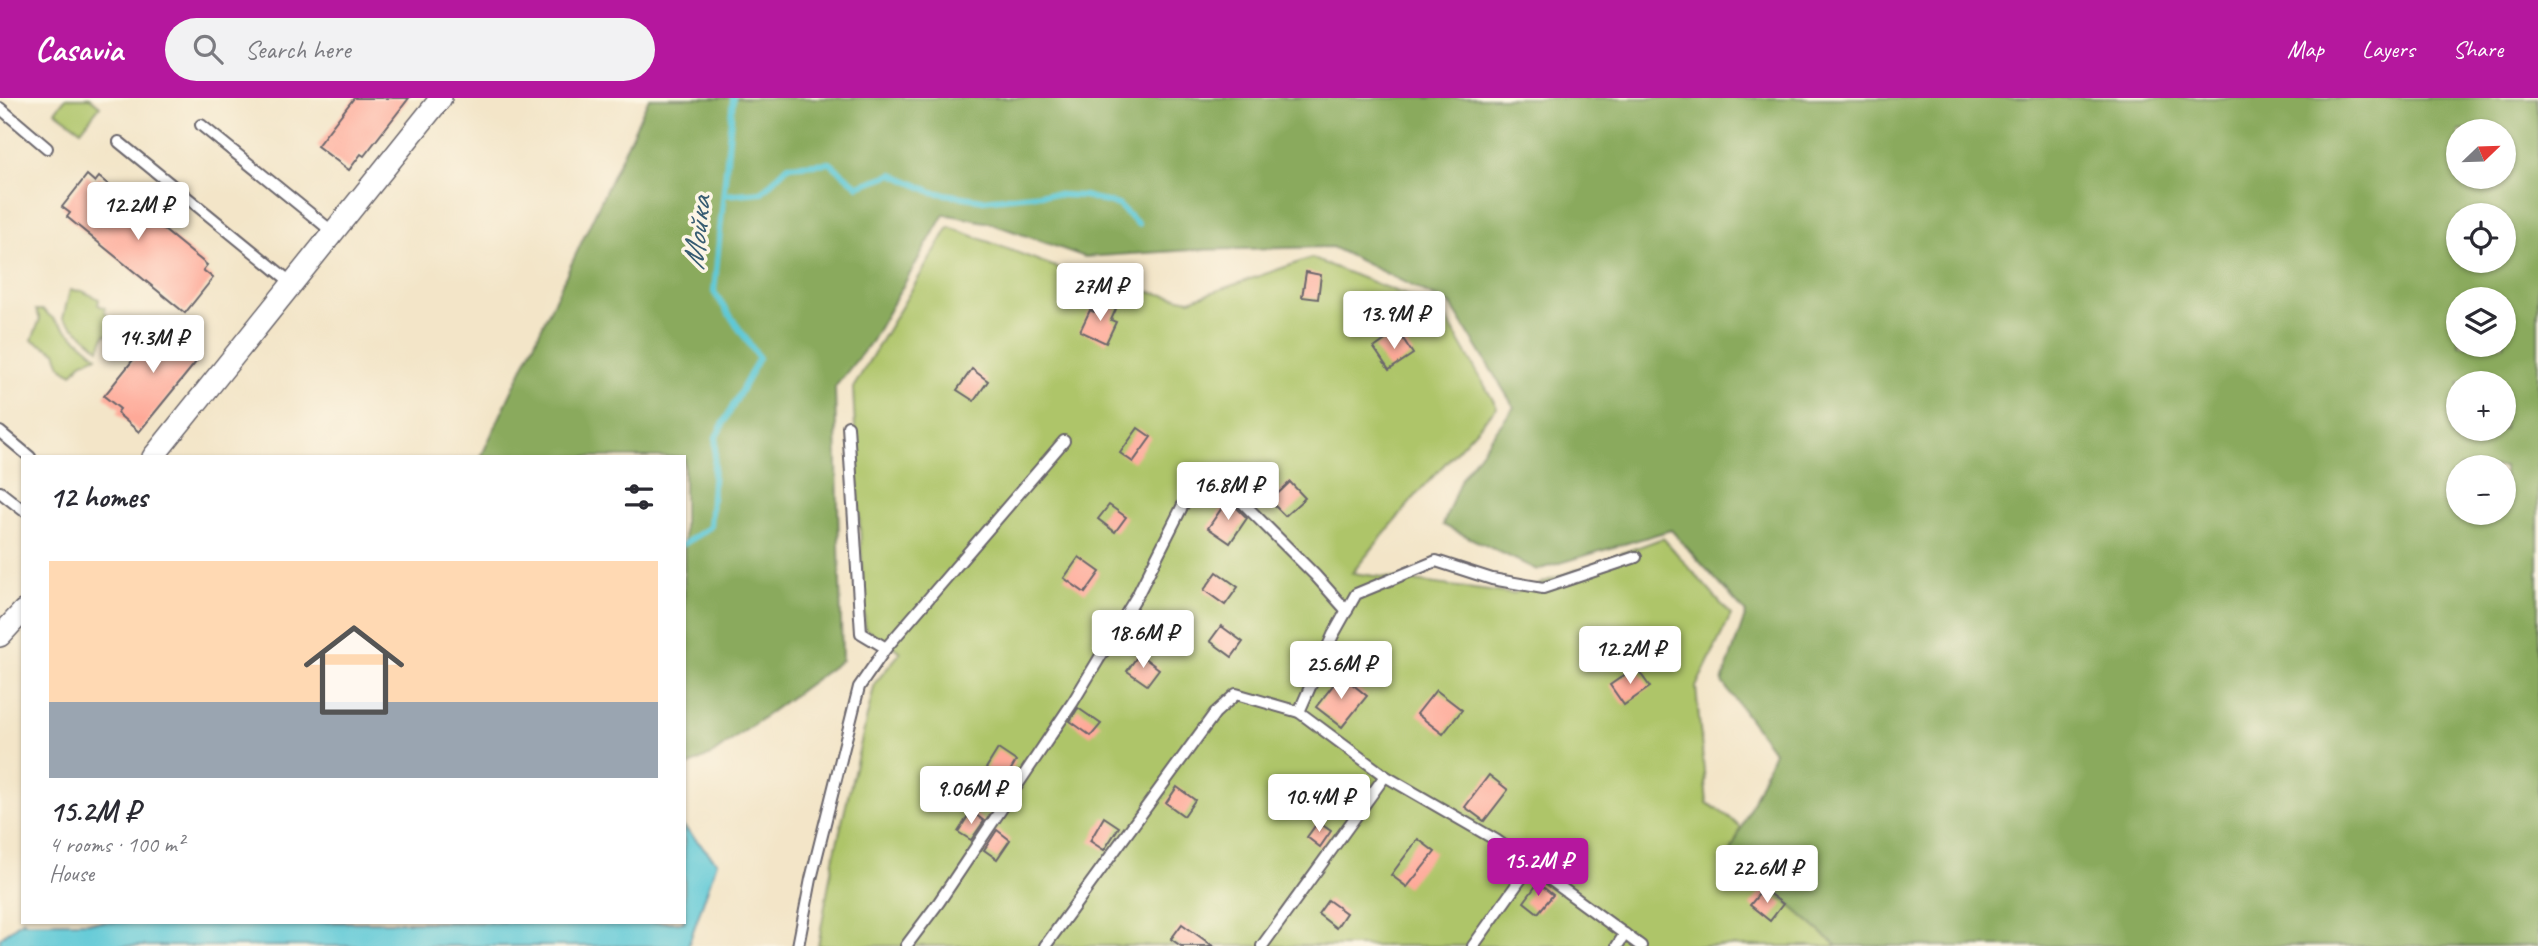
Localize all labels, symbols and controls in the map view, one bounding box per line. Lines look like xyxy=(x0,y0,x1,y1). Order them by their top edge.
search box xyxy=(165,18,655,81)
text: Casavia xyxy=(35,28,123,70)
icon: search xyxy=(189,30,227,68)
text: Search here xyxy=(245,33,351,66)
text: Map xyxy=(2287,34,2324,64)
text: Layers xyxy=(2362,34,2415,64)
text: Share xyxy=(2453,34,2503,64)
north arrow xyxy=(2446,119,2516,189)
map controls xyxy=(2446,119,2516,525)
pin: 12.2M ₽ xyxy=(73,183,203,242)
text: 12.2M ₽ xyxy=(103,190,173,219)
water label: Мойка xyxy=(672,192,721,272)
button: locate xyxy=(2446,203,2516,273)
pin: 27M ₽ xyxy=(1051,264,1149,323)
text: 27M ₽ xyxy=(1073,271,1127,300)
button: layers xyxy=(2446,287,2516,357)
pin: 13.9M ₽ xyxy=(1329,292,1459,351)
text: 13.9M ₽ xyxy=(1359,299,1429,328)
pin: 14.3M ₽ xyxy=(88,316,218,375)
text: 14.3M ₽ xyxy=(118,323,188,352)
button: + xyxy=(2446,371,2516,441)
button: − xyxy=(2446,455,2516,525)
pin: 16.8M ₽ xyxy=(1163,462,1293,522)
text: 16.8M ₽ xyxy=(1193,470,1263,499)
text: 12 homes xyxy=(49,478,147,516)
icon: filters xyxy=(620,478,658,516)
icon: home xyxy=(291,607,417,733)
pin: 18.6M ₽ xyxy=(1078,610,1208,670)
text: 18.6M ₽ xyxy=(1108,618,1178,647)
pin: 12.2M ₽ xyxy=(1565,626,1695,686)
text: 12.2M ₽ xyxy=(1595,634,1665,663)
pin: 25.6M ₽ xyxy=(1276,642,1406,701)
text: 25.6M ₽ xyxy=(1306,649,1376,678)
pin: 9.06M ₽ xyxy=(906,766,1036,826)
text: 9.06M ₽ xyxy=(936,774,1006,803)
pin: 10.4M ₽ xyxy=(1254,774,1384,834)
text: 10.4M ₽ xyxy=(1284,782,1354,811)
text: 15.2M ₽ xyxy=(49,792,140,830)
text: 4 rooms · 100 m² xyxy=(49,830,184,859)
pin: 15.2M ₽ xyxy=(1473,838,1603,898)
text: 15.2M ₽ xyxy=(1503,846,1573,875)
pin: 22.6M ₽ xyxy=(1702,846,1832,905)
text: 22.6M ₽ xyxy=(1732,853,1802,882)
text: House xyxy=(49,859,94,888)

